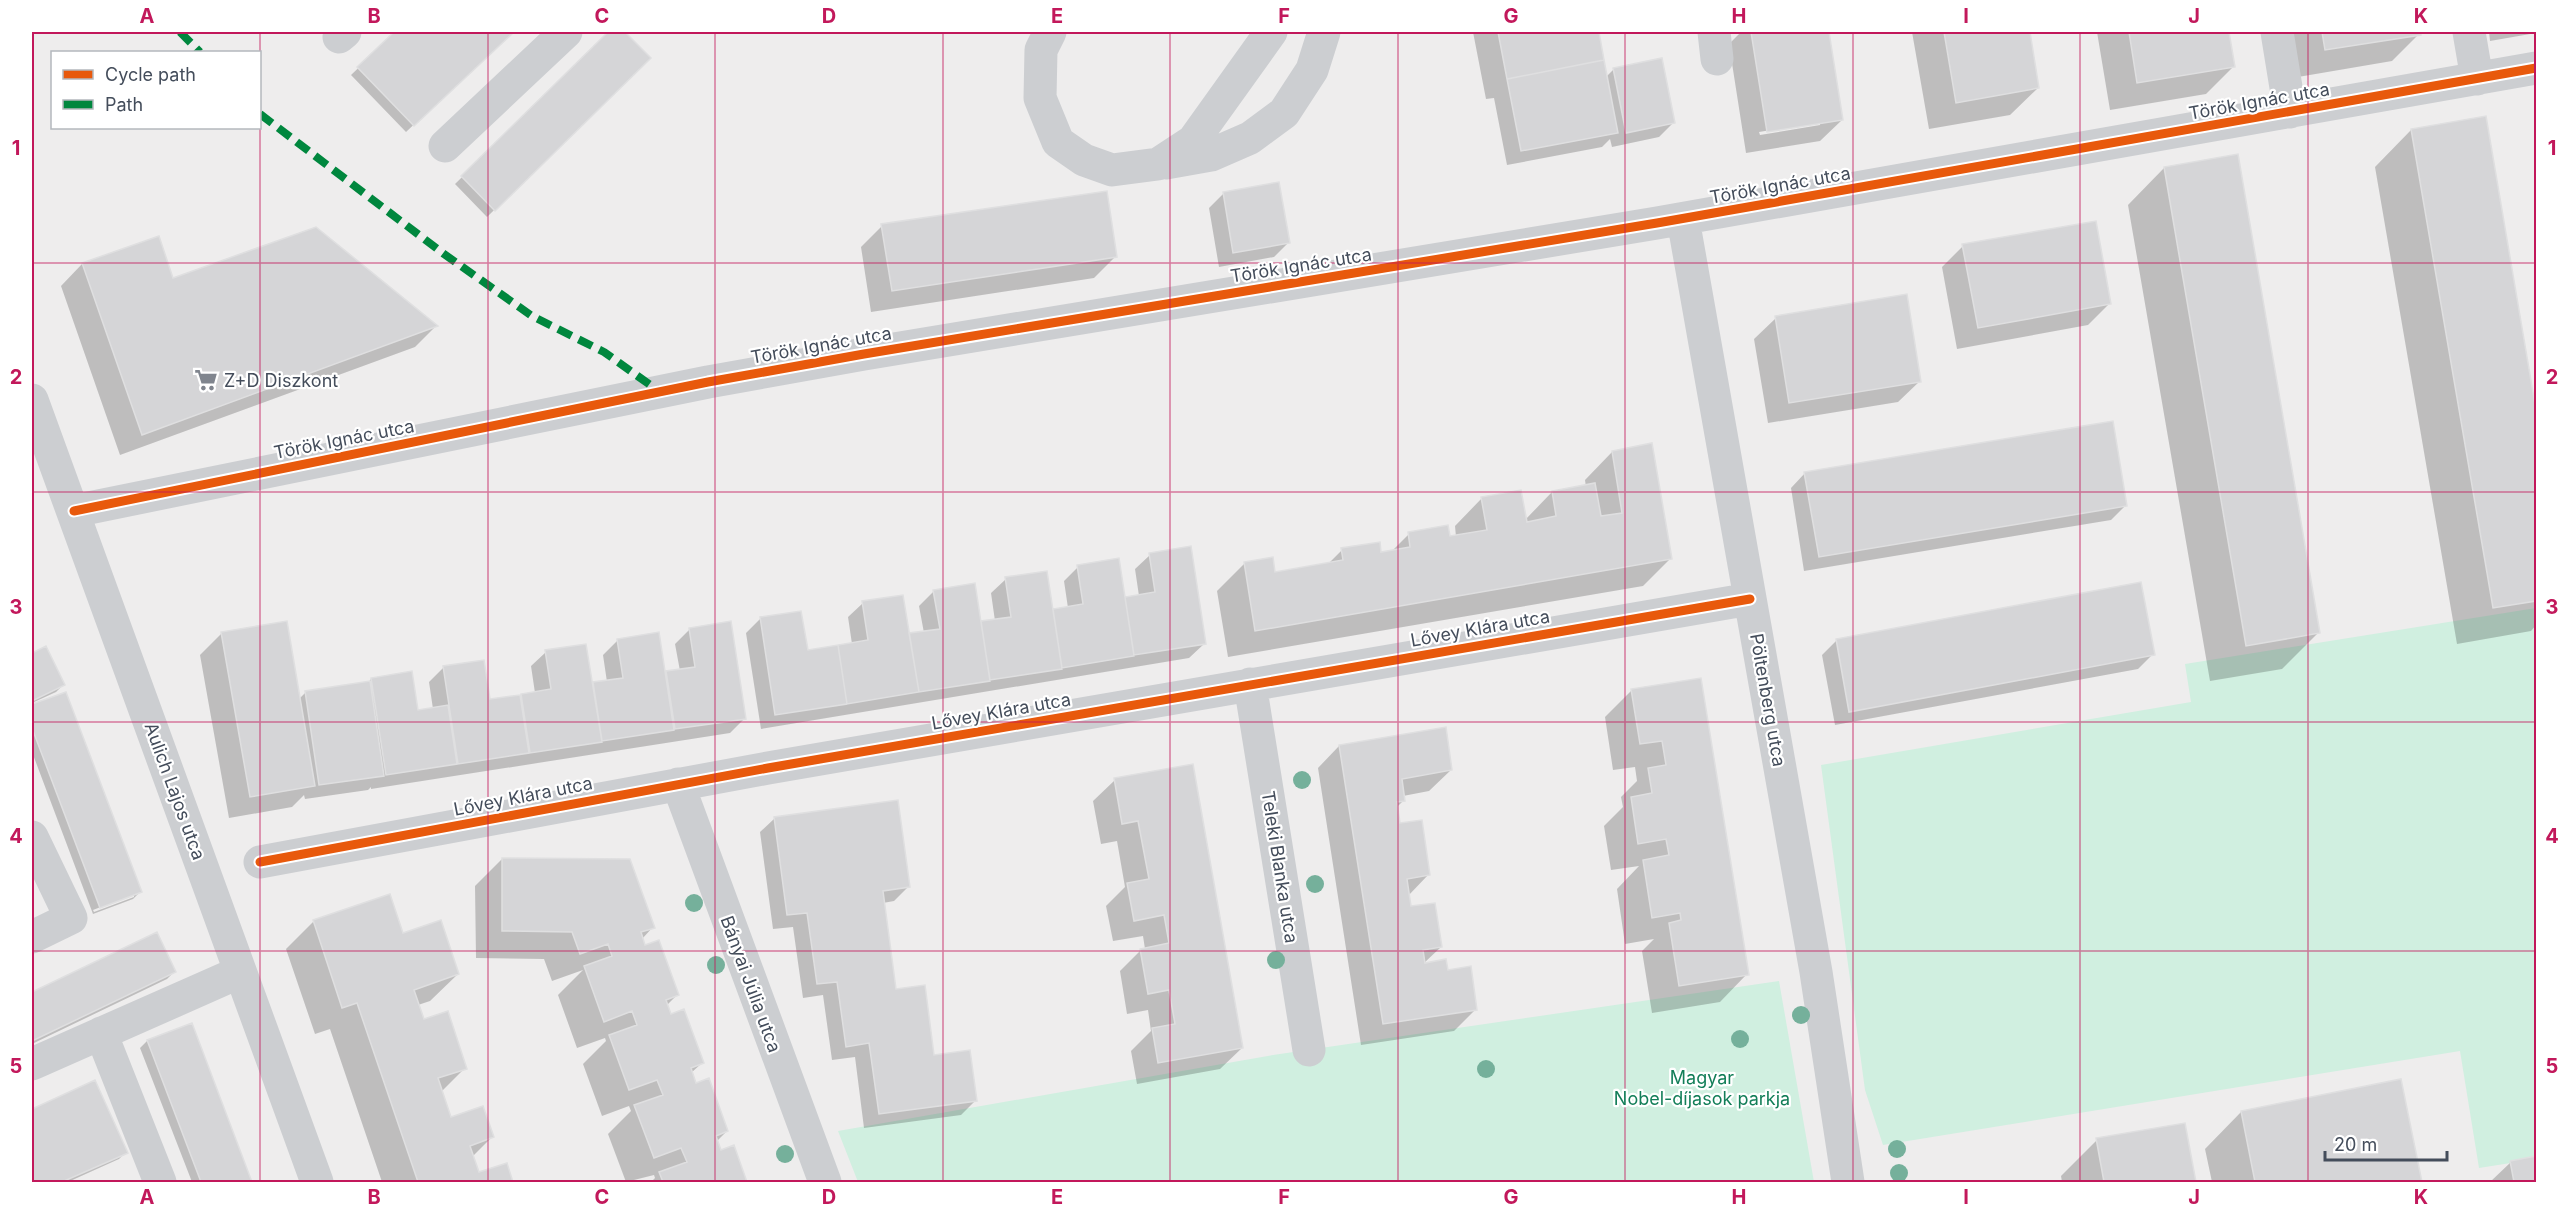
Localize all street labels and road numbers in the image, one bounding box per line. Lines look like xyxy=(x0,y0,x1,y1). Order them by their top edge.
street label: Török Ignác utca xyxy=(2187,78,2331,124)
street label: Török Ignác utca xyxy=(1708,162,1852,208)
street label: Török Ignác utca xyxy=(1229,243,1373,287)
street label: Török Ignác utca xyxy=(749,322,893,368)
street label: Török Ignác utca xyxy=(272,415,416,463)
street label: Lővey Klára utca xyxy=(1409,605,1551,651)
street label: Pöltenberg utca xyxy=(1746,632,1790,768)
street label: Lővey Klára utca xyxy=(930,688,1072,734)
street label: Aulich Lajos utca xyxy=(140,719,210,863)
street label: Lővey Klára utca xyxy=(452,772,594,820)
street label: Teleki Blanka utca xyxy=(1258,789,1302,945)
street label: Bányai Júlia utca xyxy=(717,913,785,1055)

